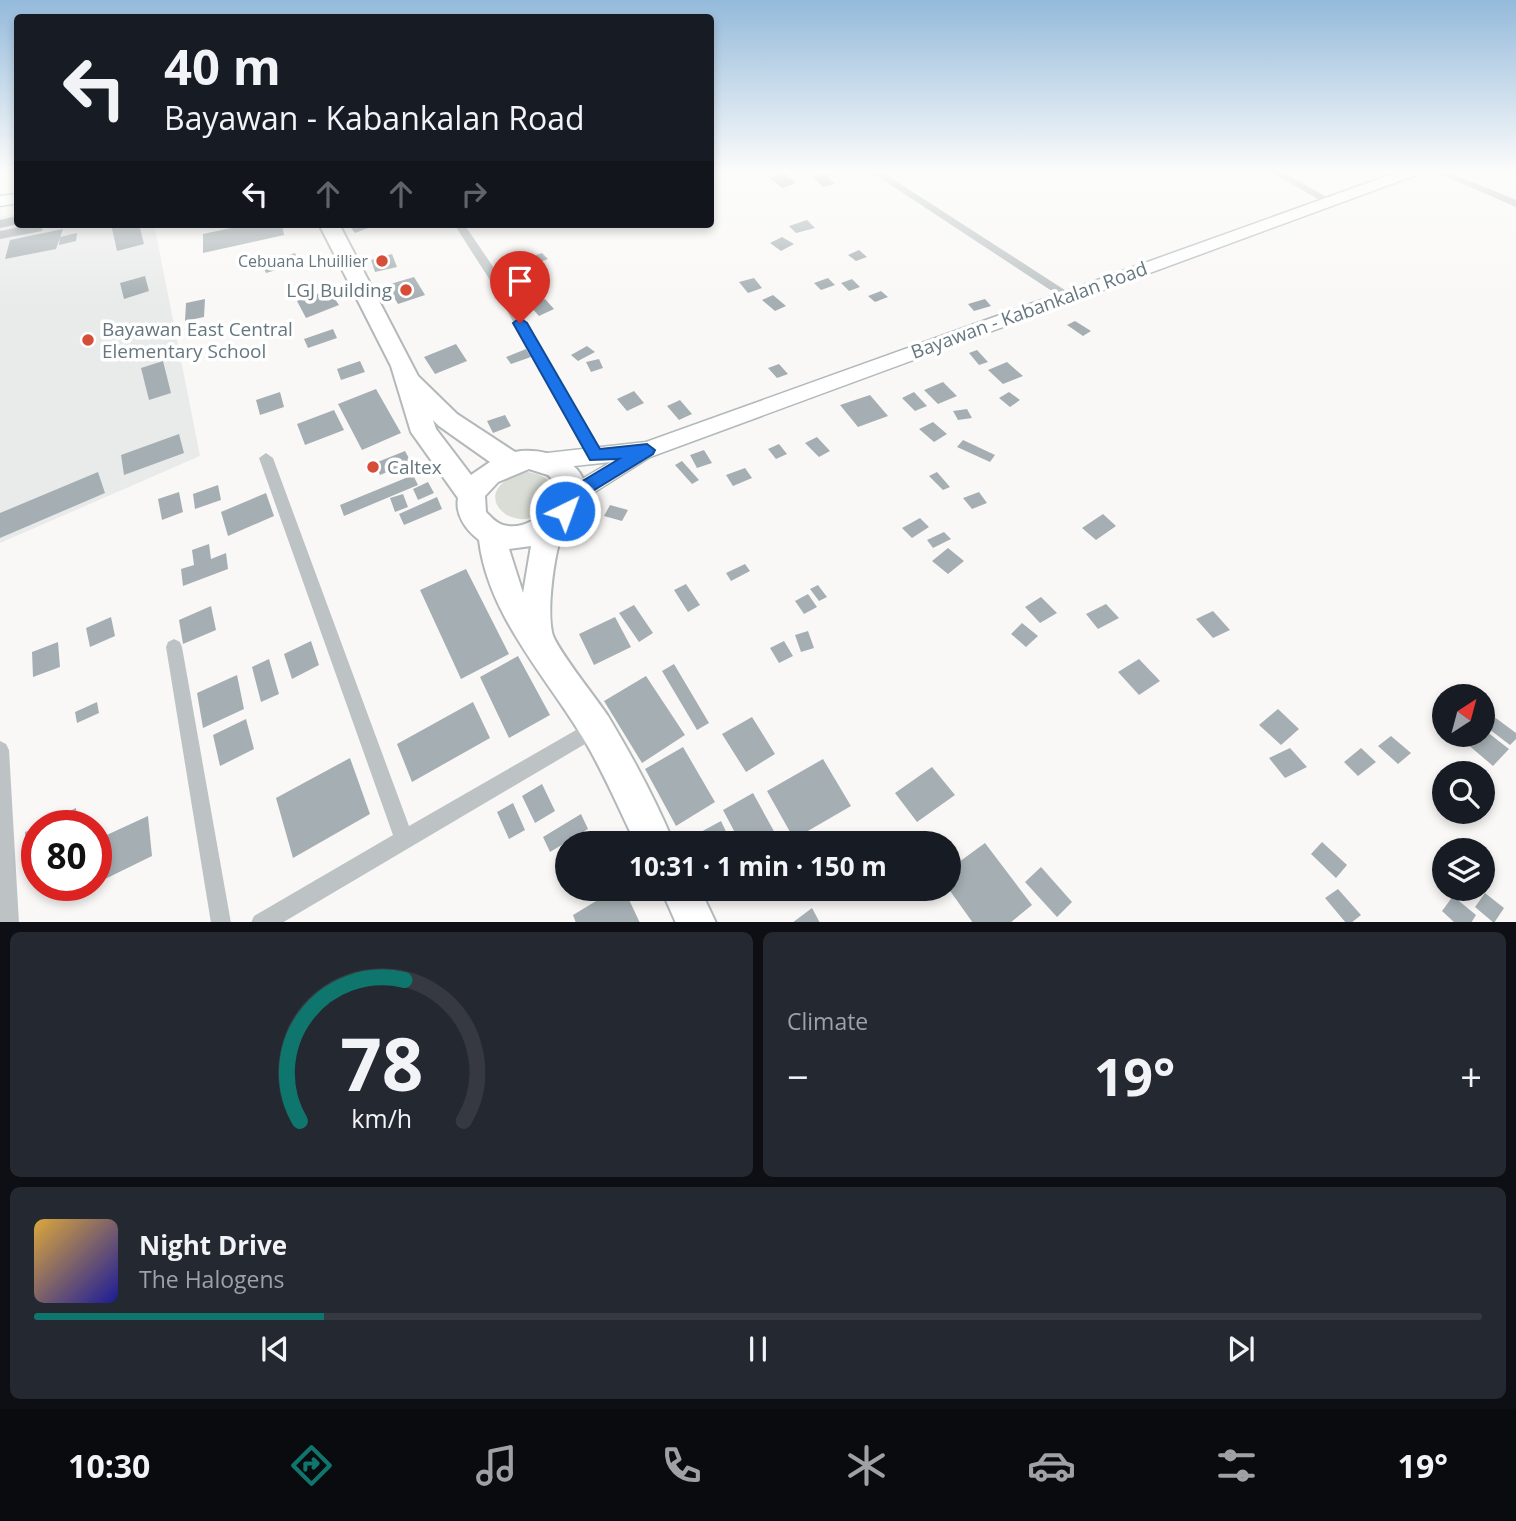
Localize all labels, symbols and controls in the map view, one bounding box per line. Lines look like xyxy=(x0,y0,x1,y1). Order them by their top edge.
text: 40 m xyxy=(164,33,281,99)
icon: left xyxy=(49,42,140,133)
text: Bayawan - Kabankalan Road xyxy=(164,96,585,139)
icon: left xyxy=(236,175,274,213)
icon: ahead xyxy=(309,175,347,213)
icon: ahead xyxy=(382,175,420,213)
icon: right xyxy=(455,175,493,213)
place label: Cebuana Lhuillier xyxy=(238,250,368,272)
pin xyxy=(490,251,550,323)
marker: Cebuana Lhuillier xyxy=(374,253,390,269)
street label: Bayawan - Kabankalan Road xyxy=(907,255,1151,365)
icon: arrive xyxy=(501,262,539,300)
place label: LGJ Building xyxy=(286,277,392,303)
marker: LGJ Building xyxy=(398,282,414,298)
place label: Bayawan East Central Elementary School xyxy=(102,316,293,364)
marker: Bayawan East Central Elementary School xyxy=(80,332,96,348)
place label: Caltex xyxy=(387,454,442,480)
marker: Caltex xyxy=(365,459,381,475)
position arrow xyxy=(528,474,602,548)
north arrow xyxy=(1432,684,1494,747)
map controls xyxy=(1432,684,1495,901)
button: search xyxy=(1432,761,1495,824)
speed limit sign: 80 xyxy=(21,810,112,901)
button: layers xyxy=(1432,838,1495,901)
text: 10:31 · 1 min · 150 m xyxy=(629,848,887,884)
text: Climate xyxy=(787,1005,868,1037)
text: 78 xyxy=(340,1013,423,1112)
text: 19° xyxy=(1094,1040,1175,1111)
text: − xyxy=(787,1050,809,1102)
text: + xyxy=(1460,1050,1482,1102)
text: km/h xyxy=(351,1100,412,1134)
text: Night Drive xyxy=(139,1227,287,1263)
text: The Halogens xyxy=(139,1263,285,1295)
icon: previous xyxy=(256,1330,294,1368)
icon: pause xyxy=(739,1330,777,1368)
icon: next xyxy=(1222,1330,1260,1368)
icon: directions xyxy=(287,1441,336,1490)
icon: music xyxy=(472,1441,521,1490)
icon: phone xyxy=(657,1441,706,1490)
icon: climate xyxy=(842,1441,891,1490)
icon: car xyxy=(1027,1441,1076,1490)
icon: filters xyxy=(1212,1441,1261,1490)
text: 10:30 xyxy=(68,1444,150,1487)
text: 19° xyxy=(1398,1444,1448,1487)

